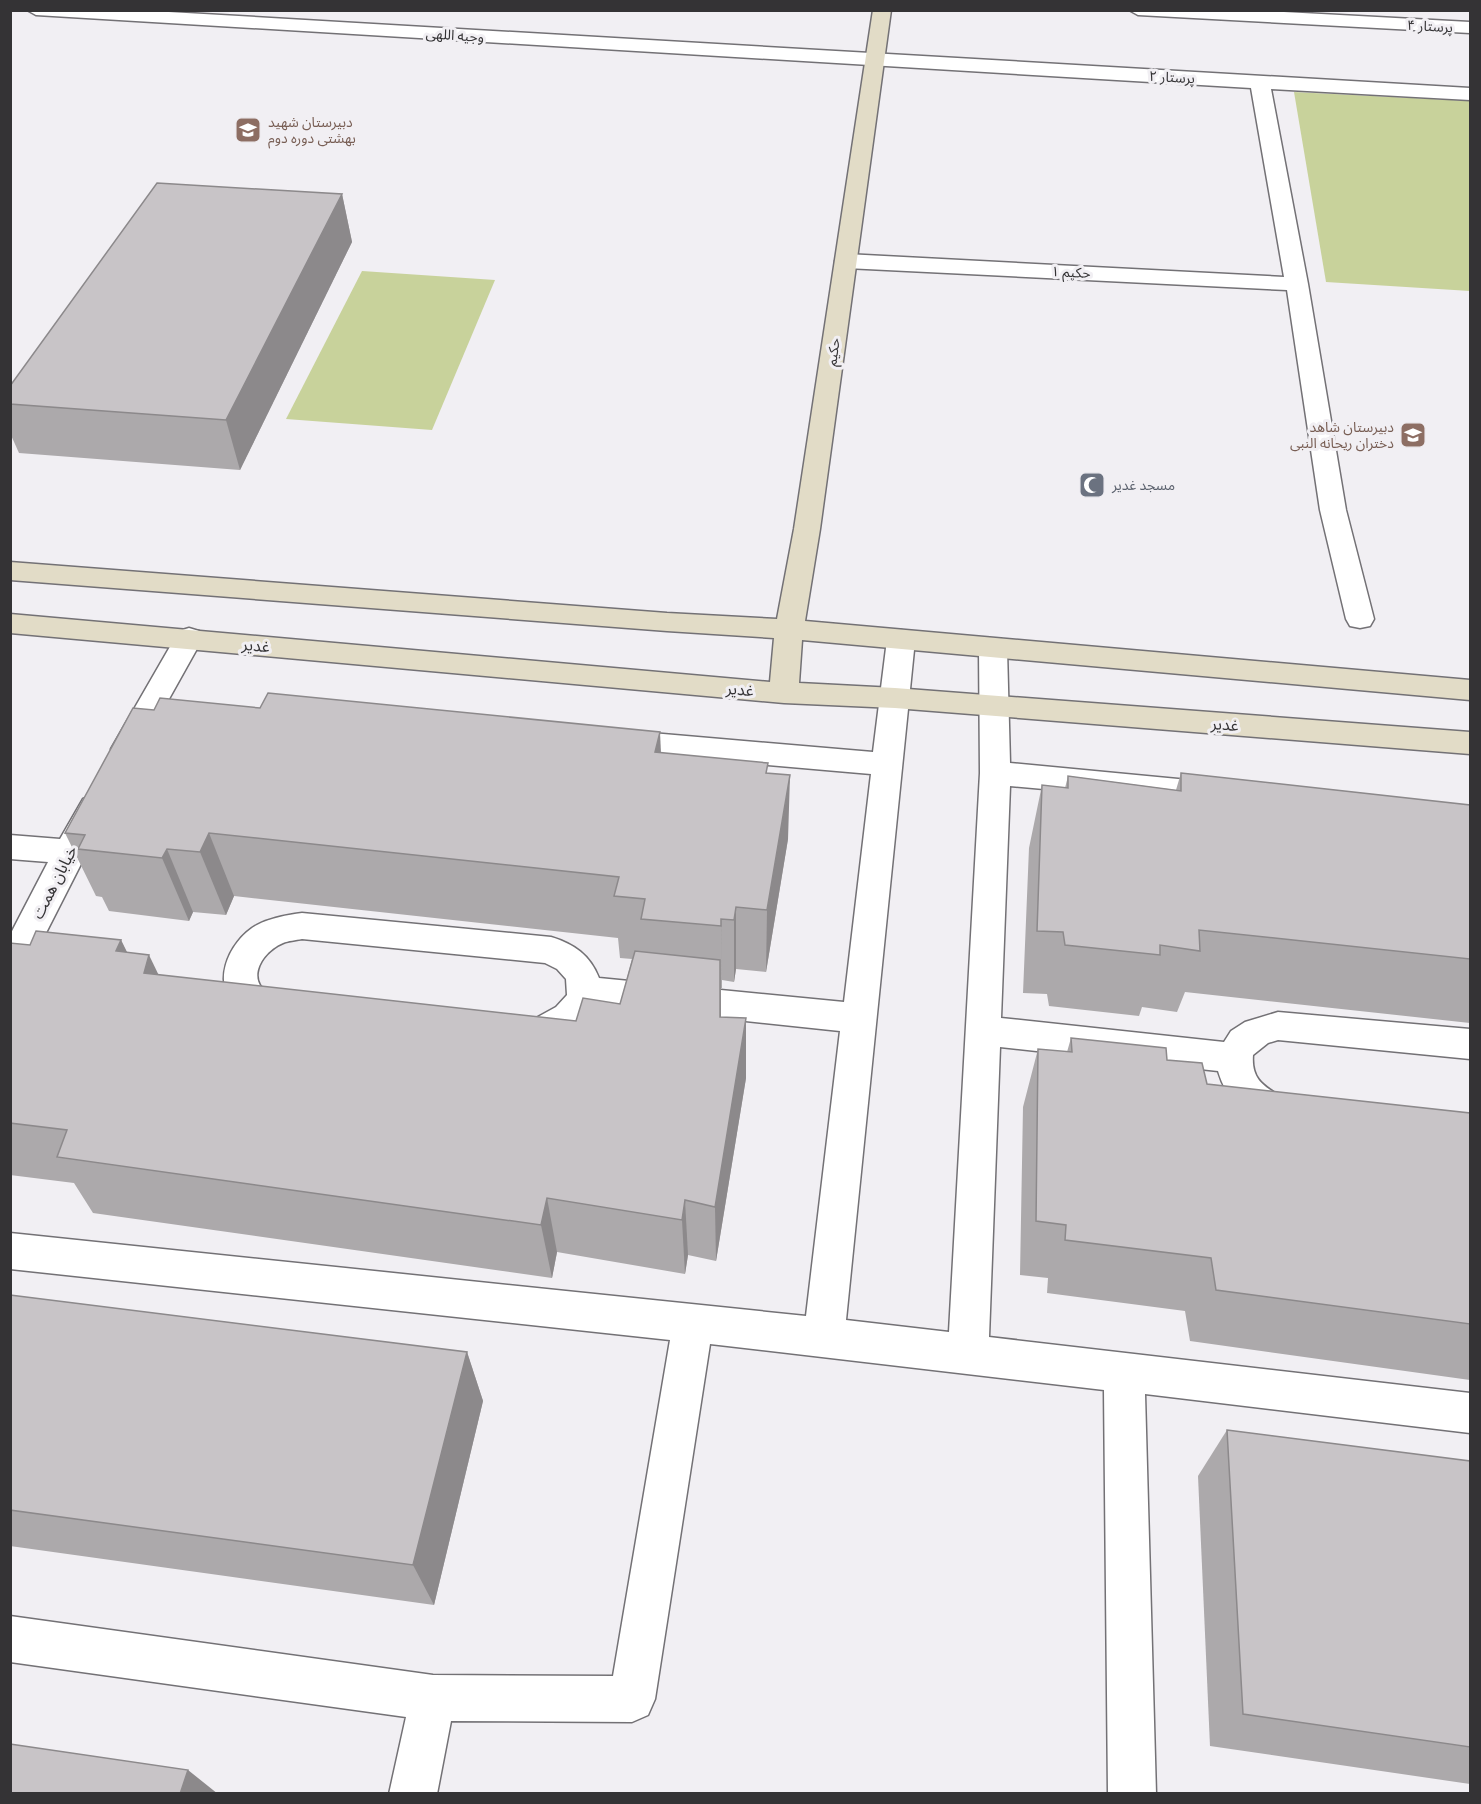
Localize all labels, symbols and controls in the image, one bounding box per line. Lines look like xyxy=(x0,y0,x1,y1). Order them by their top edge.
street label: پرستار ۴ xyxy=(1407,16,1453,37)
street label: وجیه اللهی xyxy=(425,24,485,46)
street label: پرستار ۲ xyxy=(1149,67,1195,88)
place label: دبیرستان شهید بهشتی دوره دوم xyxy=(268,113,356,149)
school or university icon: دبیرستان شهید بهشتی دوره دوم xyxy=(233,115,263,145)
street label: حکیم ۱ xyxy=(1051,262,1091,284)
street label: حکیم xyxy=(822,337,846,368)
place label: دبیرستان شاهد دختران ریحانه النبی xyxy=(1290,418,1394,452)
school or university icon: دبیرستان شاهد دختران ریحانه النبی xyxy=(1398,420,1428,450)
mosque icon: مسجد غدیر xyxy=(1077,470,1107,500)
place label: مسجد غدیر xyxy=(1111,476,1175,494)
street label: غدیر xyxy=(240,634,271,656)
street label: غدیر xyxy=(724,678,755,700)
street label: غدیر xyxy=(1209,713,1240,735)
street label: خیابان همت xyxy=(27,842,81,922)

